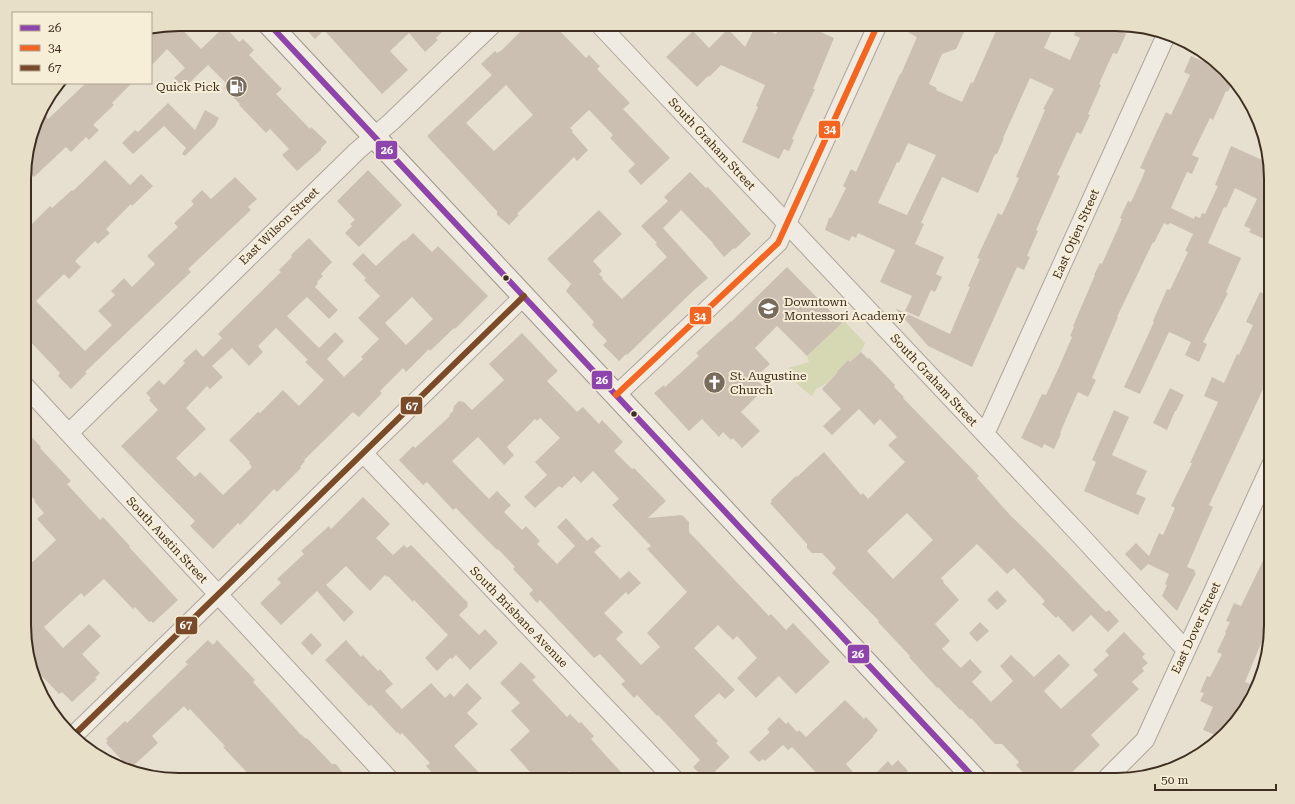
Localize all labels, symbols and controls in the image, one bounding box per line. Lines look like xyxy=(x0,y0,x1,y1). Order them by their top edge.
legend xyxy=(12,12,152,84)
text: 26 xyxy=(48,21,62,35)
text: 34 xyxy=(48,41,62,55)
text: 67 xyxy=(48,61,62,75)
fuel station icon: Quick Pick xyxy=(223,74,249,100)
place label: Quick Pick xyxy=(156,80,220,94)
street label: South Graham Street xyxy=(666,95,759,193)
line badge: 34 xyxy=(818,120,841,139)
text: 34 xyxy=(824,123,837,136)
line badge: 26 xyxy=(375,140,398,160)
text: 26 xyxy=(381,144,393,157)
street label: East Wilson Street xyxy=(236,184,322,268)
street label: East Otjen Street xyxy=(1050,186,1102,281)
unlabelled marker xyxy=(501,273,511,283)
place label: Downtown Montessori Academy xyxy=(784,295,906,323)
school or university icon: Downtown Montessori Academy xyxy=(756,296,782,322)
line badge: 34 xyxy=(689,306,712,325)
text: 34 xyxy=(694,310,707,323)
street label: South Graham Street xyxy=(888,331,981,429)
place label: St. Augustine Church xyxy=(730,369,807,397)
line badge: 26 xyxy=(591,370,613,390)
church icon: St. Augustine Church xyxy=(702,370,728,396)
text: 26 xyxy=(596,374,608,387)
line badge: 67 xyxy=(400,396,423,415)
text: 67 xyxy=(406,400,418,413)
unlabelled marker xyxy=(629,409,639,419)
street label: South Austin Street xyxy=(123,494,211,586)
street label: South Brisbane Avenue xyxy=(467,564,571,671)
street label: East Dover Street xyxy=(1169,579,1224,676)
line badge: 67 xyxy=(175,616,198,635)
text: 67 xyxy=(180,619,192,632)
line badge: 26 xyxy=(847,644,870,664)
text: 26 xyxy=(852,648,864,661)
scale bar xyxy=(1155,766,1276,792)
text: 50 m xyxy=(1161,773,1188,787)

